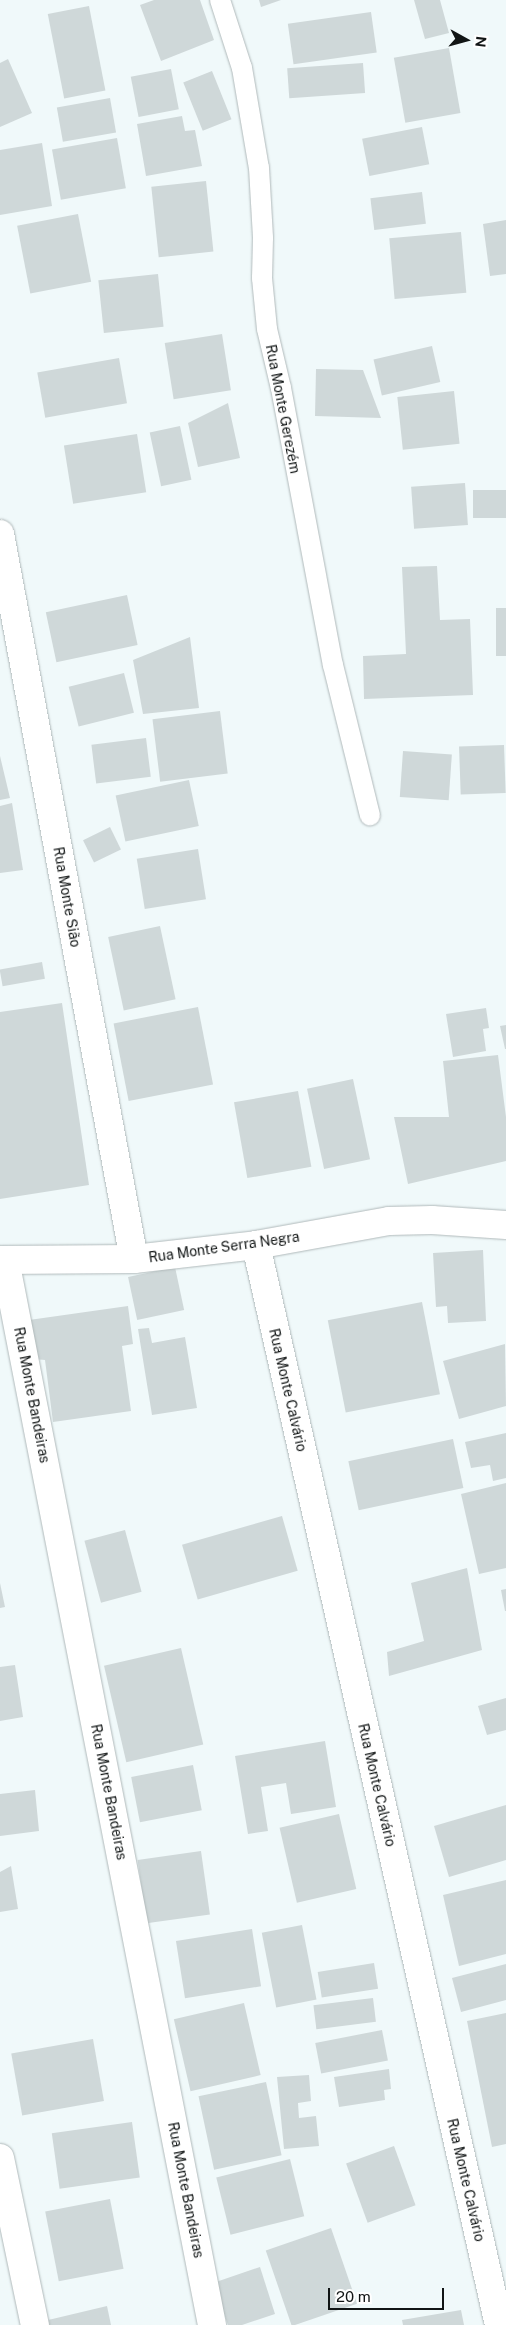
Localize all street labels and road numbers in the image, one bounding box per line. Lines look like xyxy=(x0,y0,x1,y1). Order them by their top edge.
street label: Rua Monte Gerezém xyxy=(262,343,304,475)
street label: Rua Monte Sião xyxy=(50,845,84,949)
street label: Rua Monte Serra Negra xyxy=(147,1228,301,1266)
street label: Rua Monte Bandeiras xyxy=(11,1326,53,1464)
street label: Rua Monte Calvário xyxy=(266,1327,310,1453)
street label: Rua Monte Calvário xyxy=(355,1722,399,1848)
street label: Rua Monte Bandeiras xyxy=(88,1723,130,1861)
street label: Rua Monte Calvário xyxy=(444,2117,488,2243)
street label: Rua Monte Bandeiras xyxy=(165,2121,207,2259)

